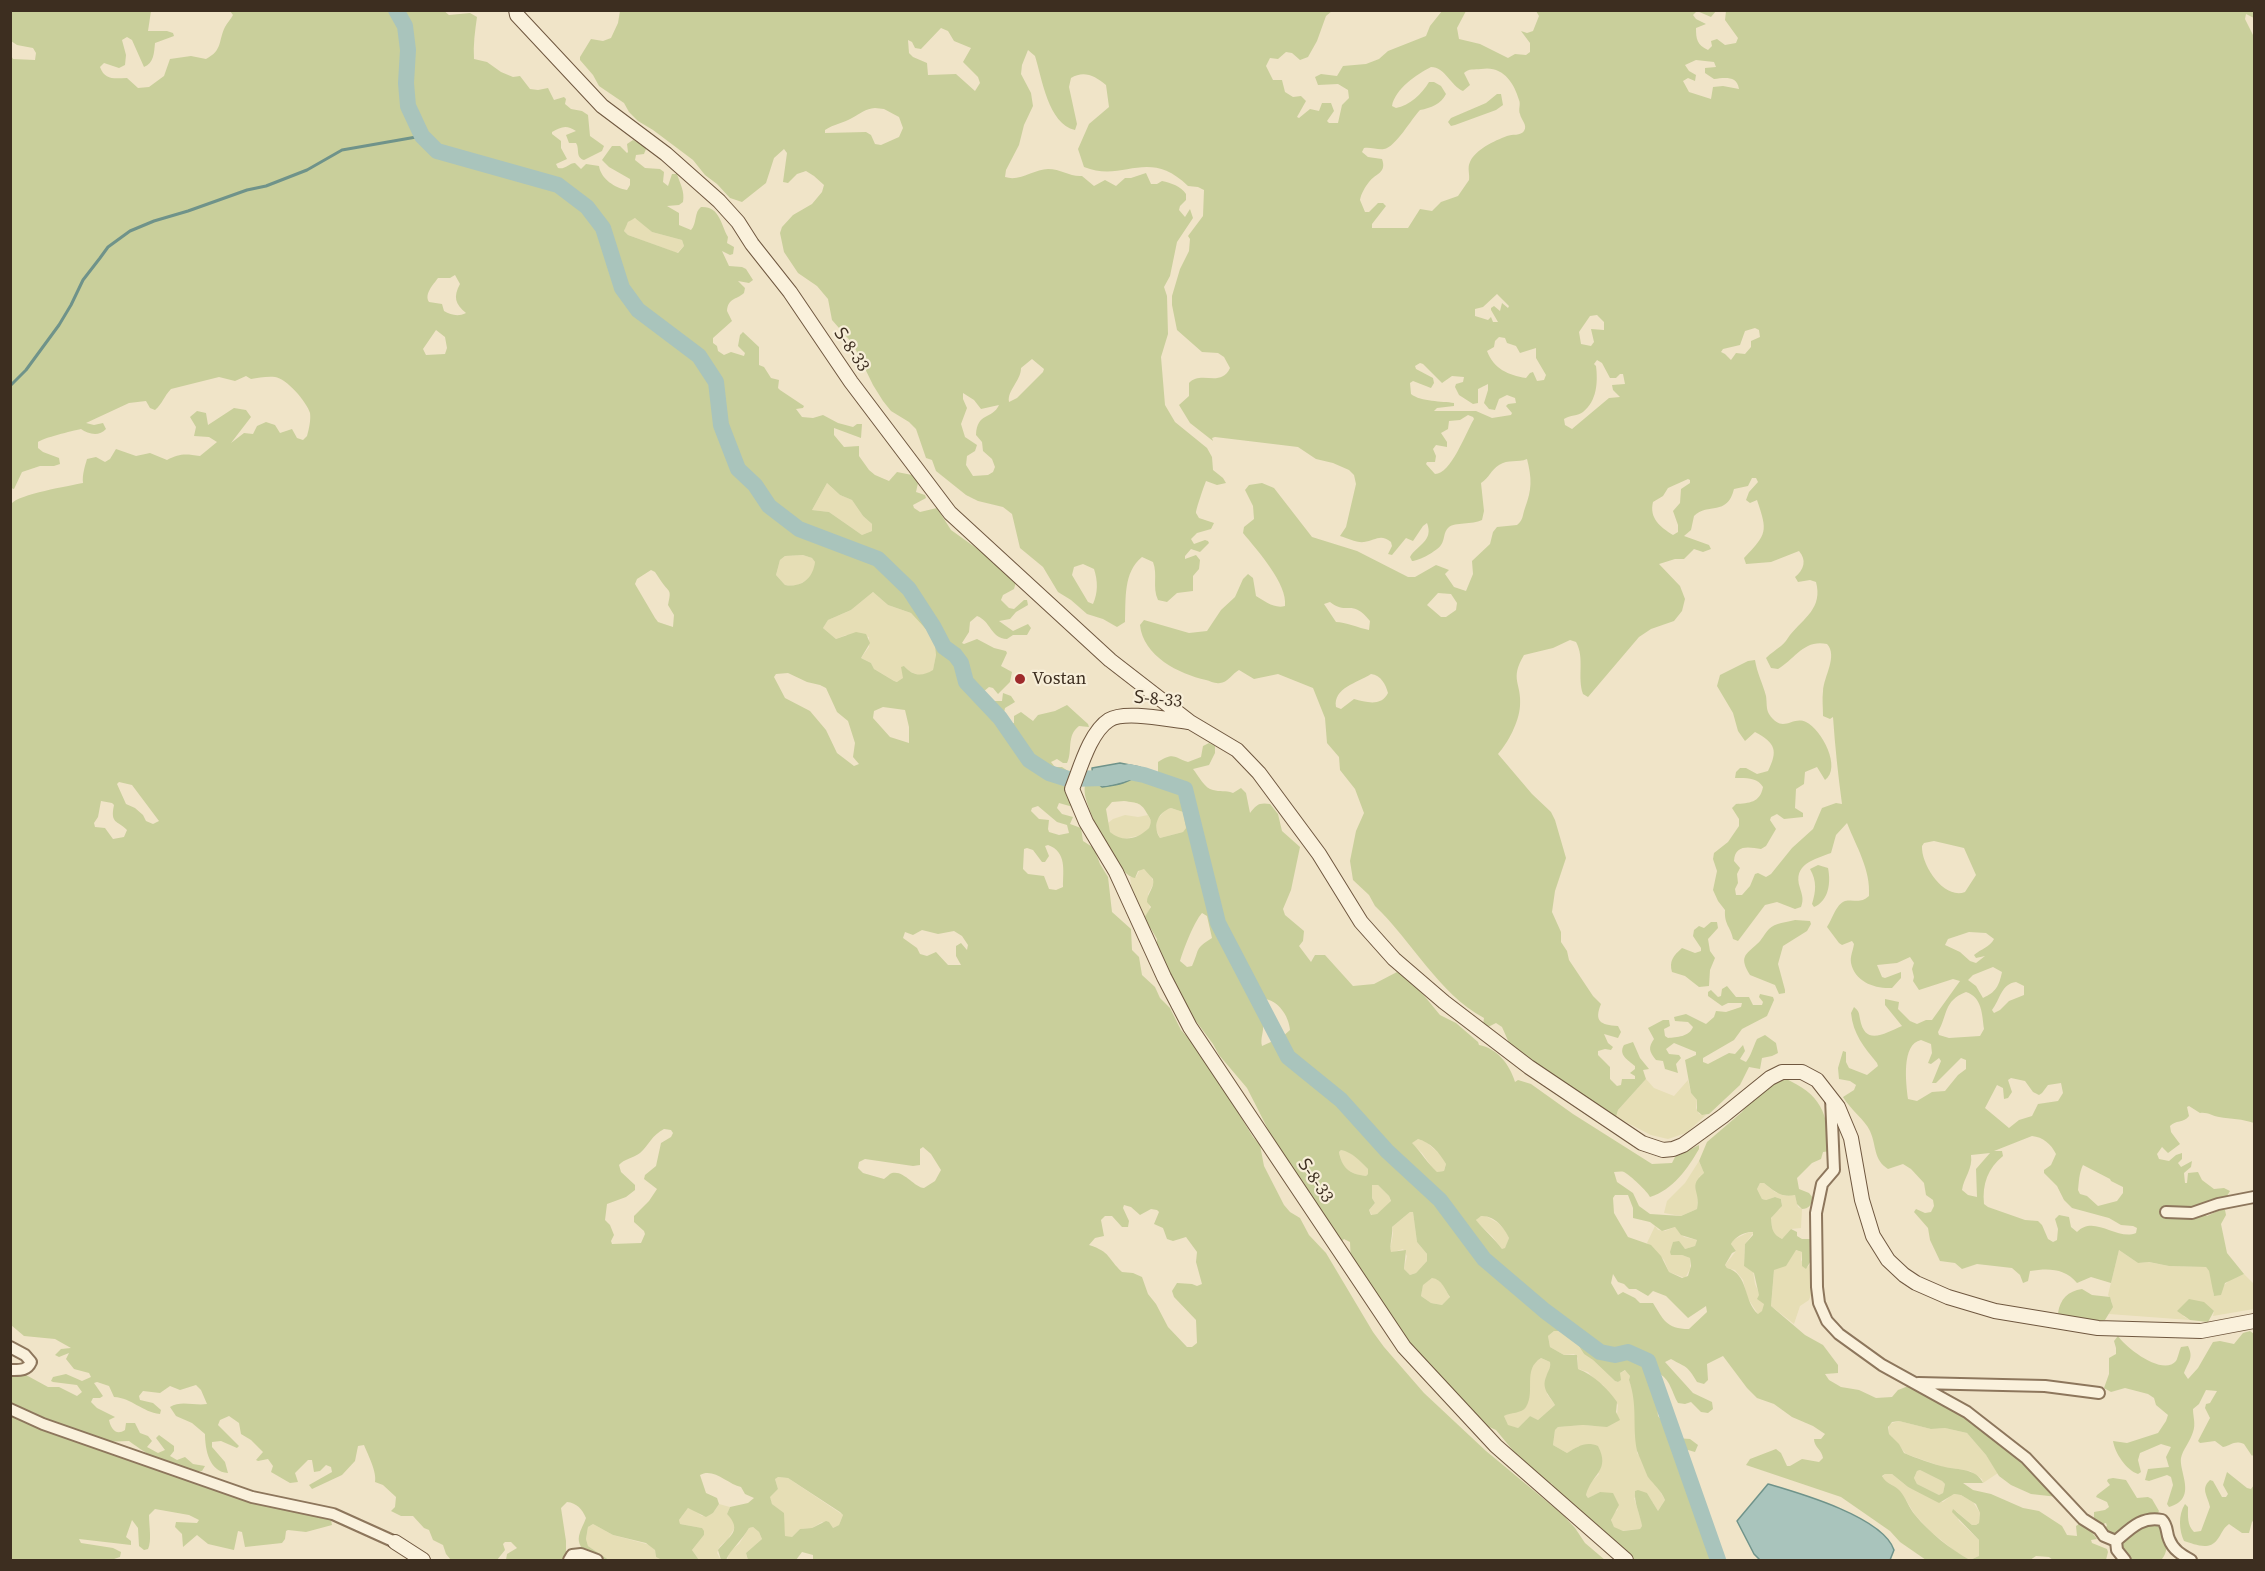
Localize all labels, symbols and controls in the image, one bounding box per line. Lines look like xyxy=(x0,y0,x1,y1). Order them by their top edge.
street label: Տ-8-33 xyxy=(828,324,874,376)
place label: Vostan xyxy=(1032,668,1086,690)
marker: Vostan xyxy=(1013,672,1027,686)
street label: Տ-8-33 xyxy=(1133,687,1183,713)
street label: Տ-8-33 xyxy=(1292,1155,1338,1207)

